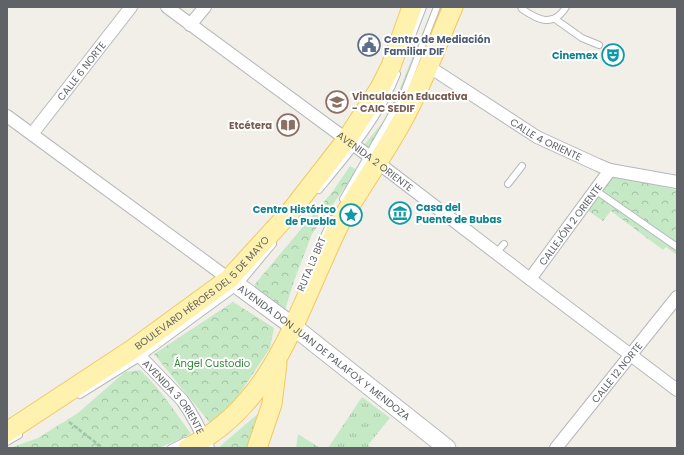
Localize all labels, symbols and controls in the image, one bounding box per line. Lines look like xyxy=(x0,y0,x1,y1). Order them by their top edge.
public building icon: Centro de Mediación Familiar DIF xyxy=(356,32,382,58)
place label: Centro de Mediación Familiar DIF xyxy=(384,32,491,59)
street label: CALLE 6 NORTE xyxy=(54,38,109,104)
theatre icon: Cinemex xyxy=(600,42,626,68)
place label: Cinemex xyxy=(552,48,598,63)
school or university icon: Vinculación Educativa - CAIC SEDIF xyxy=(324,89,350,115)
place label: Vinculación Educativa - CAIC SEDIF xyxy=(352,89,468,116)
library icon: Etcétera xyxy=(275,112,301,138)
street label: CALLE 4 ORIENTE xyxy=(507,114,584,164)
place label: Etcétera xyxy=(229,118,272,133)
street label: AVENIDA 2 ORIENTE xyxy=(334,128,416,195)
street label: CALLEJÓN 2 ORIENTE xyxy=(535,180,606,269)
museum icon: Casa del Puente de Bubas xyxy=(387,200,413,226)
place label: Casa del Puente de Bubas xyxy=(416,200,502,227)
place label: Centro Histórico de Puebla xyxy=(253,202,337,229)
place icon: Centro Histórico de Puebla xyxy=(338,202,364,228)
street label: BOULEVARD HÉROES DEL 5 DE MAYO xyxy=(132,233,273,353)
street label: RUTA L3 BRT xyxy=(293,234,330,294)
street label: AVENIDA DON JUAN DE PALAFOX Y MENDOZA xyxy=(234,281,413,424)
street label: CALLE 12 NORTE xyxy=(588,339,646,406)
street label: AVENIDA 3 ORIENTE xyxy=(139,356,208,437)
park label: Ángel Custodio xyxy=(174,356,250,371)

